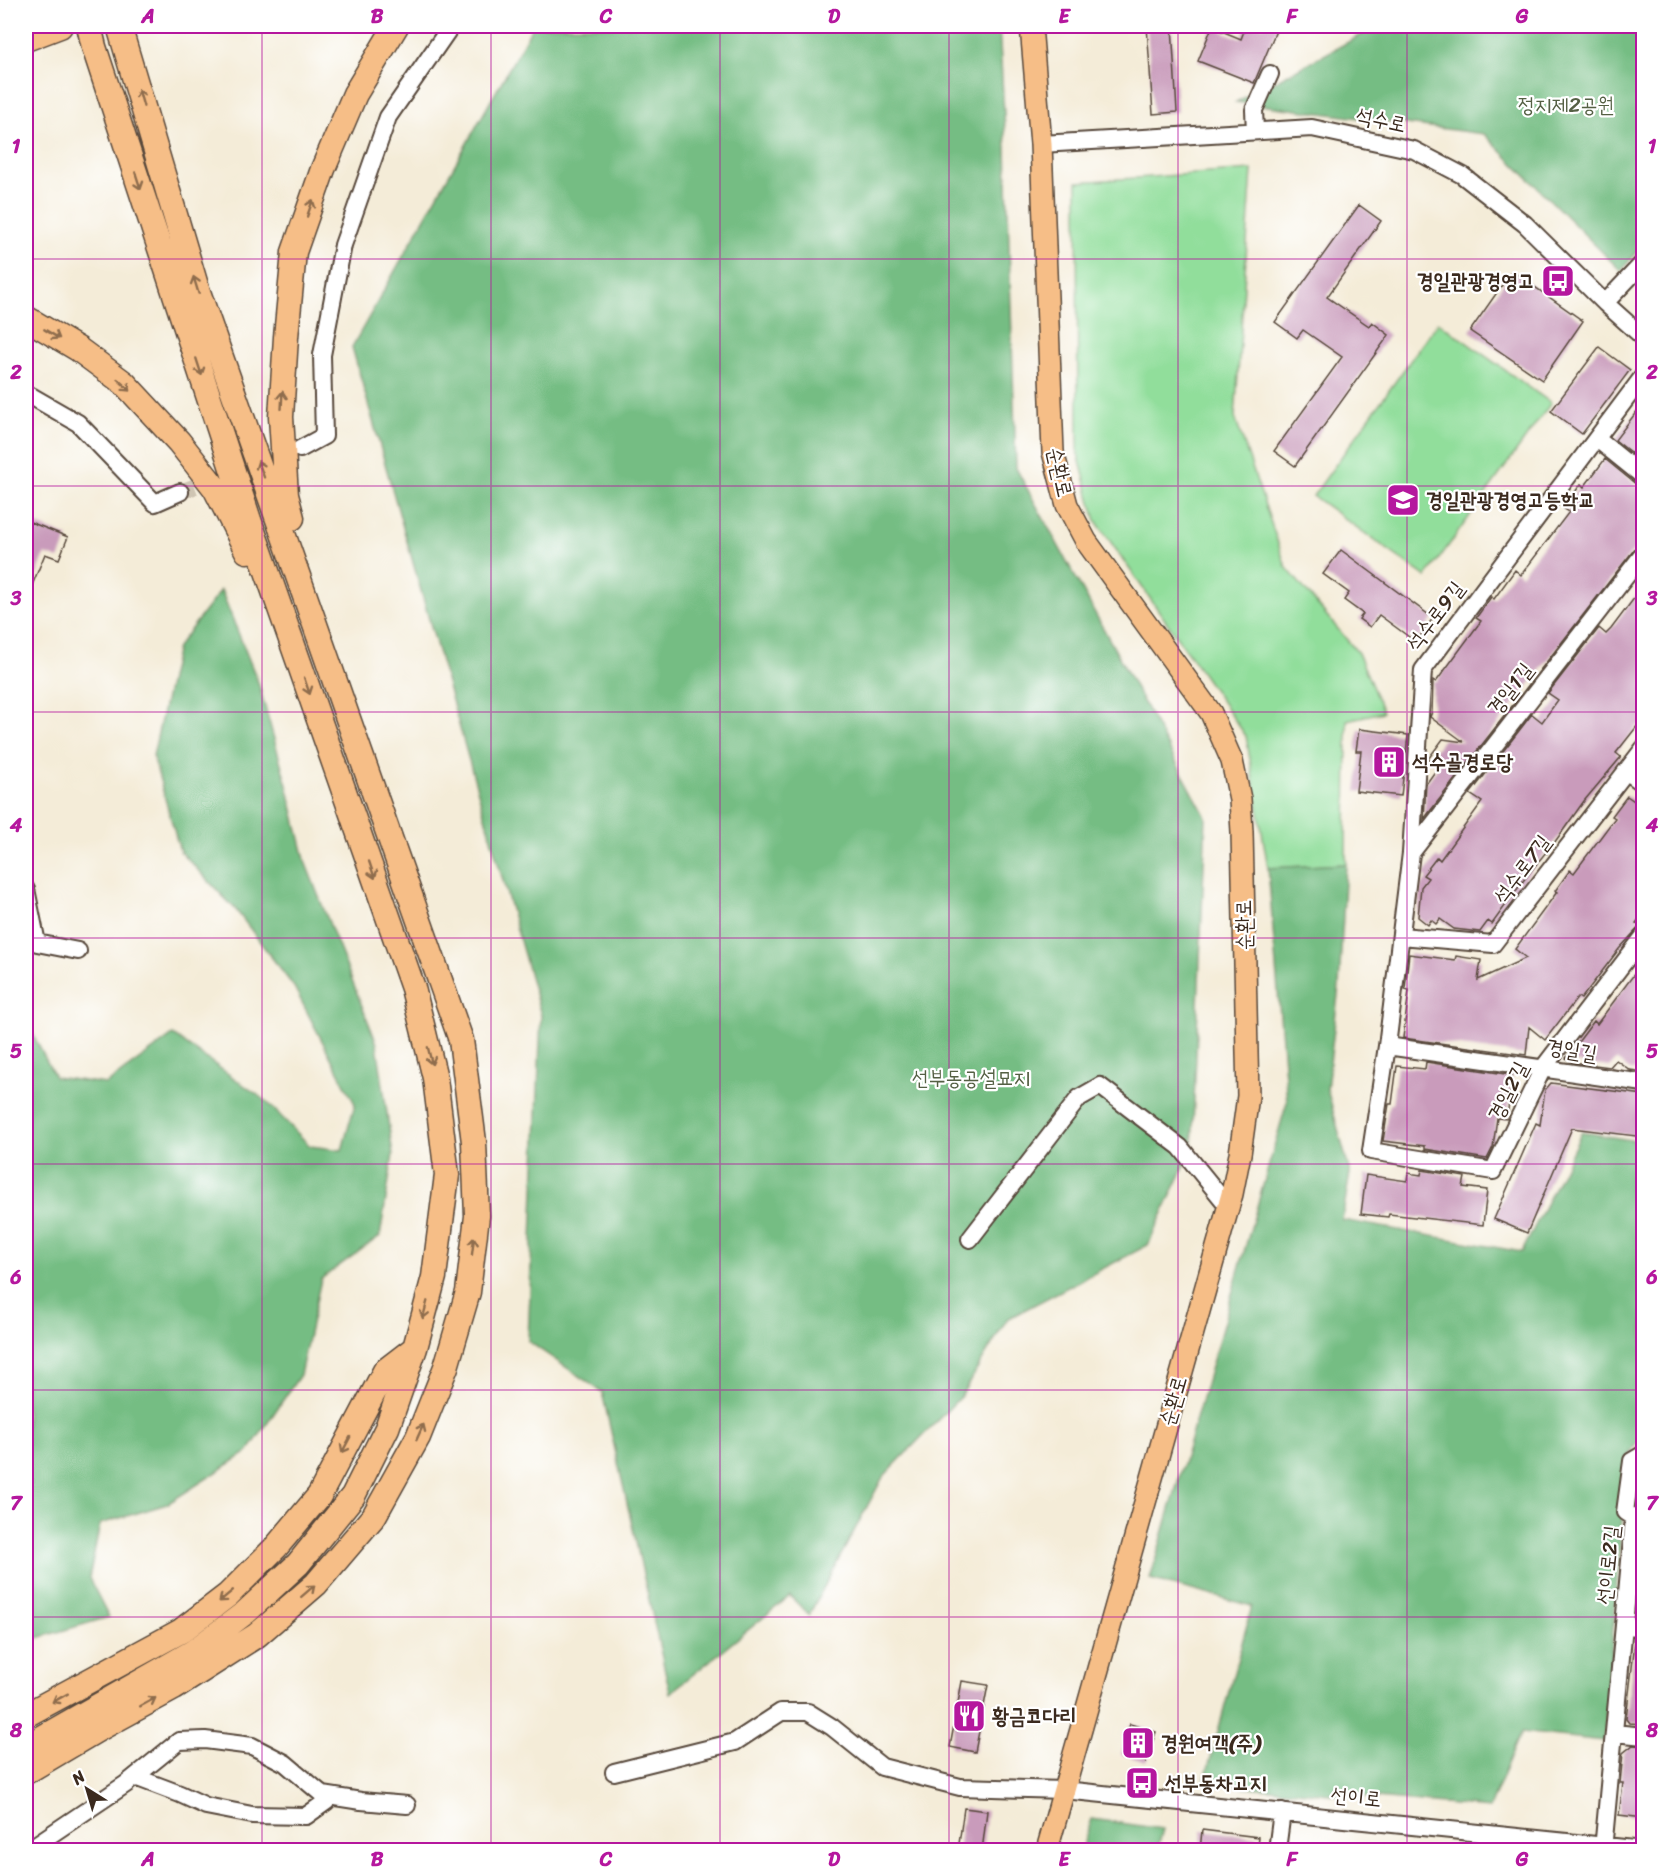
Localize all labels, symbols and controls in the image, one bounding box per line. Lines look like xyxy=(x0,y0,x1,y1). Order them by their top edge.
text: A xyxy=(140,0,155,34)
text: B xyxy=(371,0,384,34)
text: C xyxy=(599,0,613,34)
text: D xyxy=(828,0,841,34)
text: E xyxy=(1058,0,1071,34)
text: F xyxy=(1286,0,1299,34)
text: G xyxy=(1515,0,1529,34)
park label: 정지제2공원 xyxy=(1518,86,1614,124)
one-way arrow xyxy=(135,89,146,108)
street label: 석수로 xyxy=(1352,96,1410,144)
text: 1 xyxy=(12,129,21,164)
text: 1 xyxy=(1648,129,1657,164)
one-way arrow xyxy=(134,171,145,190)
one-way arrow xyxy=(305,199,316,218)
place label: 경일관광경영고 xyxy=(1417,262,1535,300)
bus stop icon: 경일관광경영고 xyxy=(1540,263,1576,299)
one-way arrow xyxy=(190,276,201,295)
one-way arrow xyxy=(43,328,60,340)
text: 2 xyxy=(9,355,22,390)
text: 2 xyxy=(1645,355,1658,390)
one-way arrow xyxy=(194,357,205,376)
one-way arrow xyxy=(116,378,131,392)
one-way arrow xyxy=(277,391,288,411)
street label: 순환로 xyxy=(1036,443,1084,501)
one-way arrow xyxy=(254,460,265,479)
place label: 경일관광경영고등학교 xyxy=(1426,481,1595,519)
school or university icon: 경일관광경영고등학교 xyxy=(1385,482,1421,518)
street label: 석수로9길 xyxy=(1396,572,1474,660)
text: 3 xyxy=(10,581,22,616)
text: 3 xyxy=(1646,581,1658,616)
street label: 경일1길 xyxy=(1477,654,1543,724)
one-way arrow xyxy=(303,676,314,695)
place label: 석수골경로당 xyxy=(1412,743,1513,781)
building icon: 석수골경로당 xyxy=(1371,744,1407,780)
text: 4 xyxy=(9,808,23,843)
text: 4 xyxy=(1645,808,1659,843)
street label: 석수로7길 xyxy=(1483,826,1561,912)
one-way arrow xyxy=(367,860,378,879)
street label: 순환로 xyxy=(1225,899,1263,951)
street label: 경일길 xyxy=(1544,1027,1600,1073)
text: 5 xyxy=(10,1034,22,1069)
text: 5 xyxy=(1646,1034,1658,1069)
one-way arrow xyxy=(424,1046,436,1065)
street label: 경일2길 xyxy=(1477,1054,1539,1128)
park label: 선부동공설묘지 xyxy=(912,1059,1030,1097)
one-way arrow xyxy=(468,1237,479,1256)
text: 6 xyxy=(9,1260,22,1295)
text: 6 xyxy=(1645,1260,1658,1295)
one-way arrow xyxy=(419,1300,431,1319)
street label: 순환로 xyxy=(1148,1371,1198,1431)
one-way arrow xyxy=(414,1424,426,1442)
one-way arrow xyxy=(340,1435,351,1453)
text: 7 xyxy=(10,1486,23,1521)
text: 7 xyxy=(1646,1486,1659,1521)
street label: 선이로2길 xyxy=(1585,1523,1631,1607)
one-way arrow xyxy=(300,1584,316,1597)
one-way arrow xyxy=(218,1590,234,1603)
one-way arrow xyxy=(51,1692,68,1704)
one-way arrow xyxy=(139,1696,157,1707)
place label: 황금코다리 xyxy=(992,1697,1077,1735)
restaurant icon: 황금코다리 xyxy=(951,1698,987,1734)
text: 8 xyxy=(9,1713,23,1748)
text: 8 xyxy=(1645,1713,1659,1748)
place label: 경원여객(주) xyxy=(1161,1724,1262,1762)
building icon: 경원여객(주) xyxy=(1120,1725,1156,1761)
north arrow xyxy=(57,1759,117,1819)
text: N xyxy=(64,1762,92,1793)
place label: 선부동차고지 xyxy=(1165,1764,1266,1802)
bus stop icon: 선부동차고지 xyxy=(1124,1765,1160,1801)
street label: 선이로 xyxy=(1329,1775,1383,1819)
text: A xyxy=(140,1842,155,1876)
text: B xyxy=(371,1842,384,1876)
text: C xyxy=(599,1842,613,1876)
text: D xyxy=(828,1842,841,1876)
text: E xyxy=(1058,1842,1071,1876)
text: F xyxy=(1286,1842,1299,1876)
text: G xyxy=(1515,1842,1529,1876)

